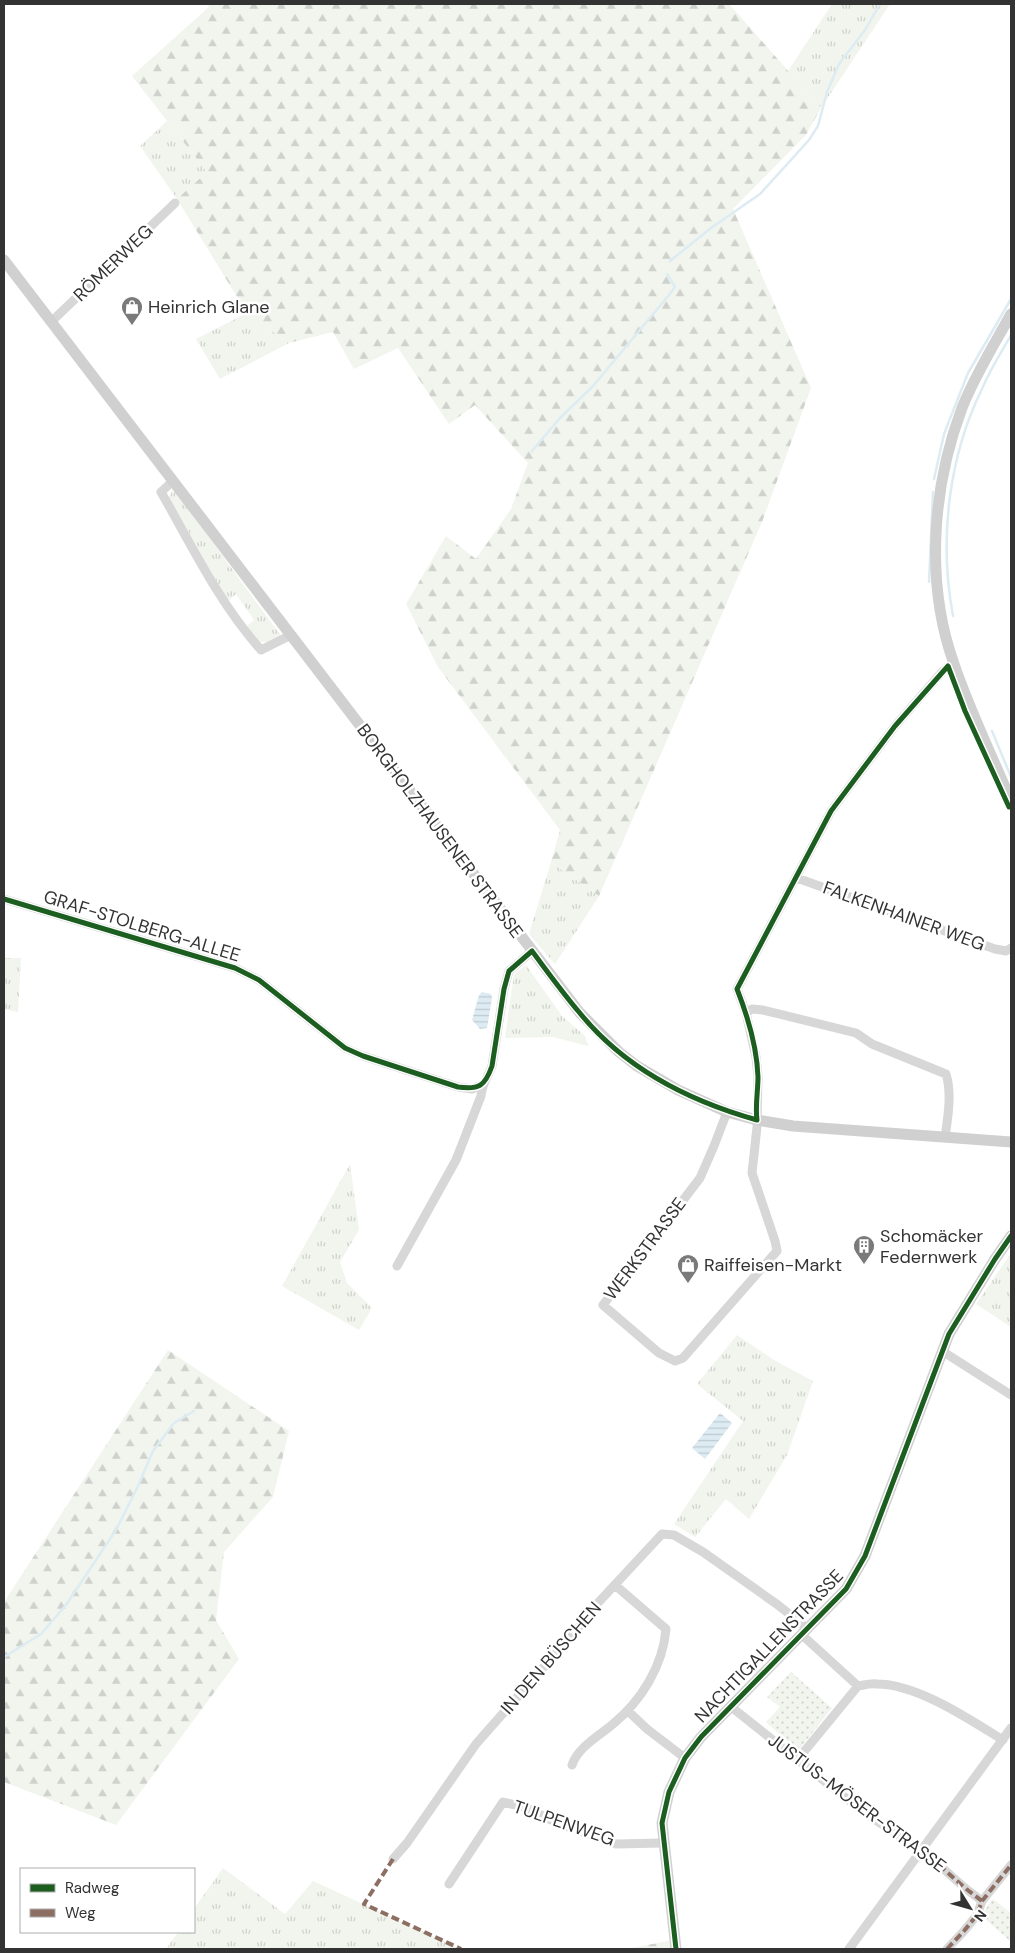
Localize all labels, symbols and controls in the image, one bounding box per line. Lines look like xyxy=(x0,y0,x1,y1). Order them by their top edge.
street label: RÖMERWEG xyxy=(68,219,158,307)
shop icon: Heinrich Glane xyxy=(120,295,144,326)
place label: Heinrich Glane xyxy=(148,295,270,319)
street label: BORGHOLZHAUSENER STRASSE xyxy=(351,719,529,943)
street label: FALKENHAINER WEG xyxy=(820,876,988,956)
street label: GRAF-STOLBERG-ALLEE xyxy=(41,885,243,967)
street label: WERKSTRASSE xyxy=(598,1193,692,1305)
place label: Schomäcker Federnwerk xyxy=(880,1224,984,1269)
building icon: Schomäcker Federnwerk xyxy=(852,1234,876,1265)
shop icon: Raiffeisen-Markt xyxy=(676,1253,700,1284)
place label: Raiffeisen-Markt xyxy=(704,1253,842,1277)
street label: NACHTIGALLENSTRASSE xyxy=(689,1564,849,1728)
street label: IN DEN BÜSCHEN xyxy=(495,1597,607,1719)
street label: JUSTUS-MÖSER-STRASSE xyxy=(763,1728,951,1878)
street label: TULPENWEG xyxy=(510,1794,618,1852)
legend xyxy=(20,1868,195,1933)
text: Radweg xyxy=(65,1878,119,1898)
north arrow xyxy=(945,1883,995,1933)
text: Weg xyxy=(65,1903,96,1923)
text: N xyxy=(970,1906,991,1925)

